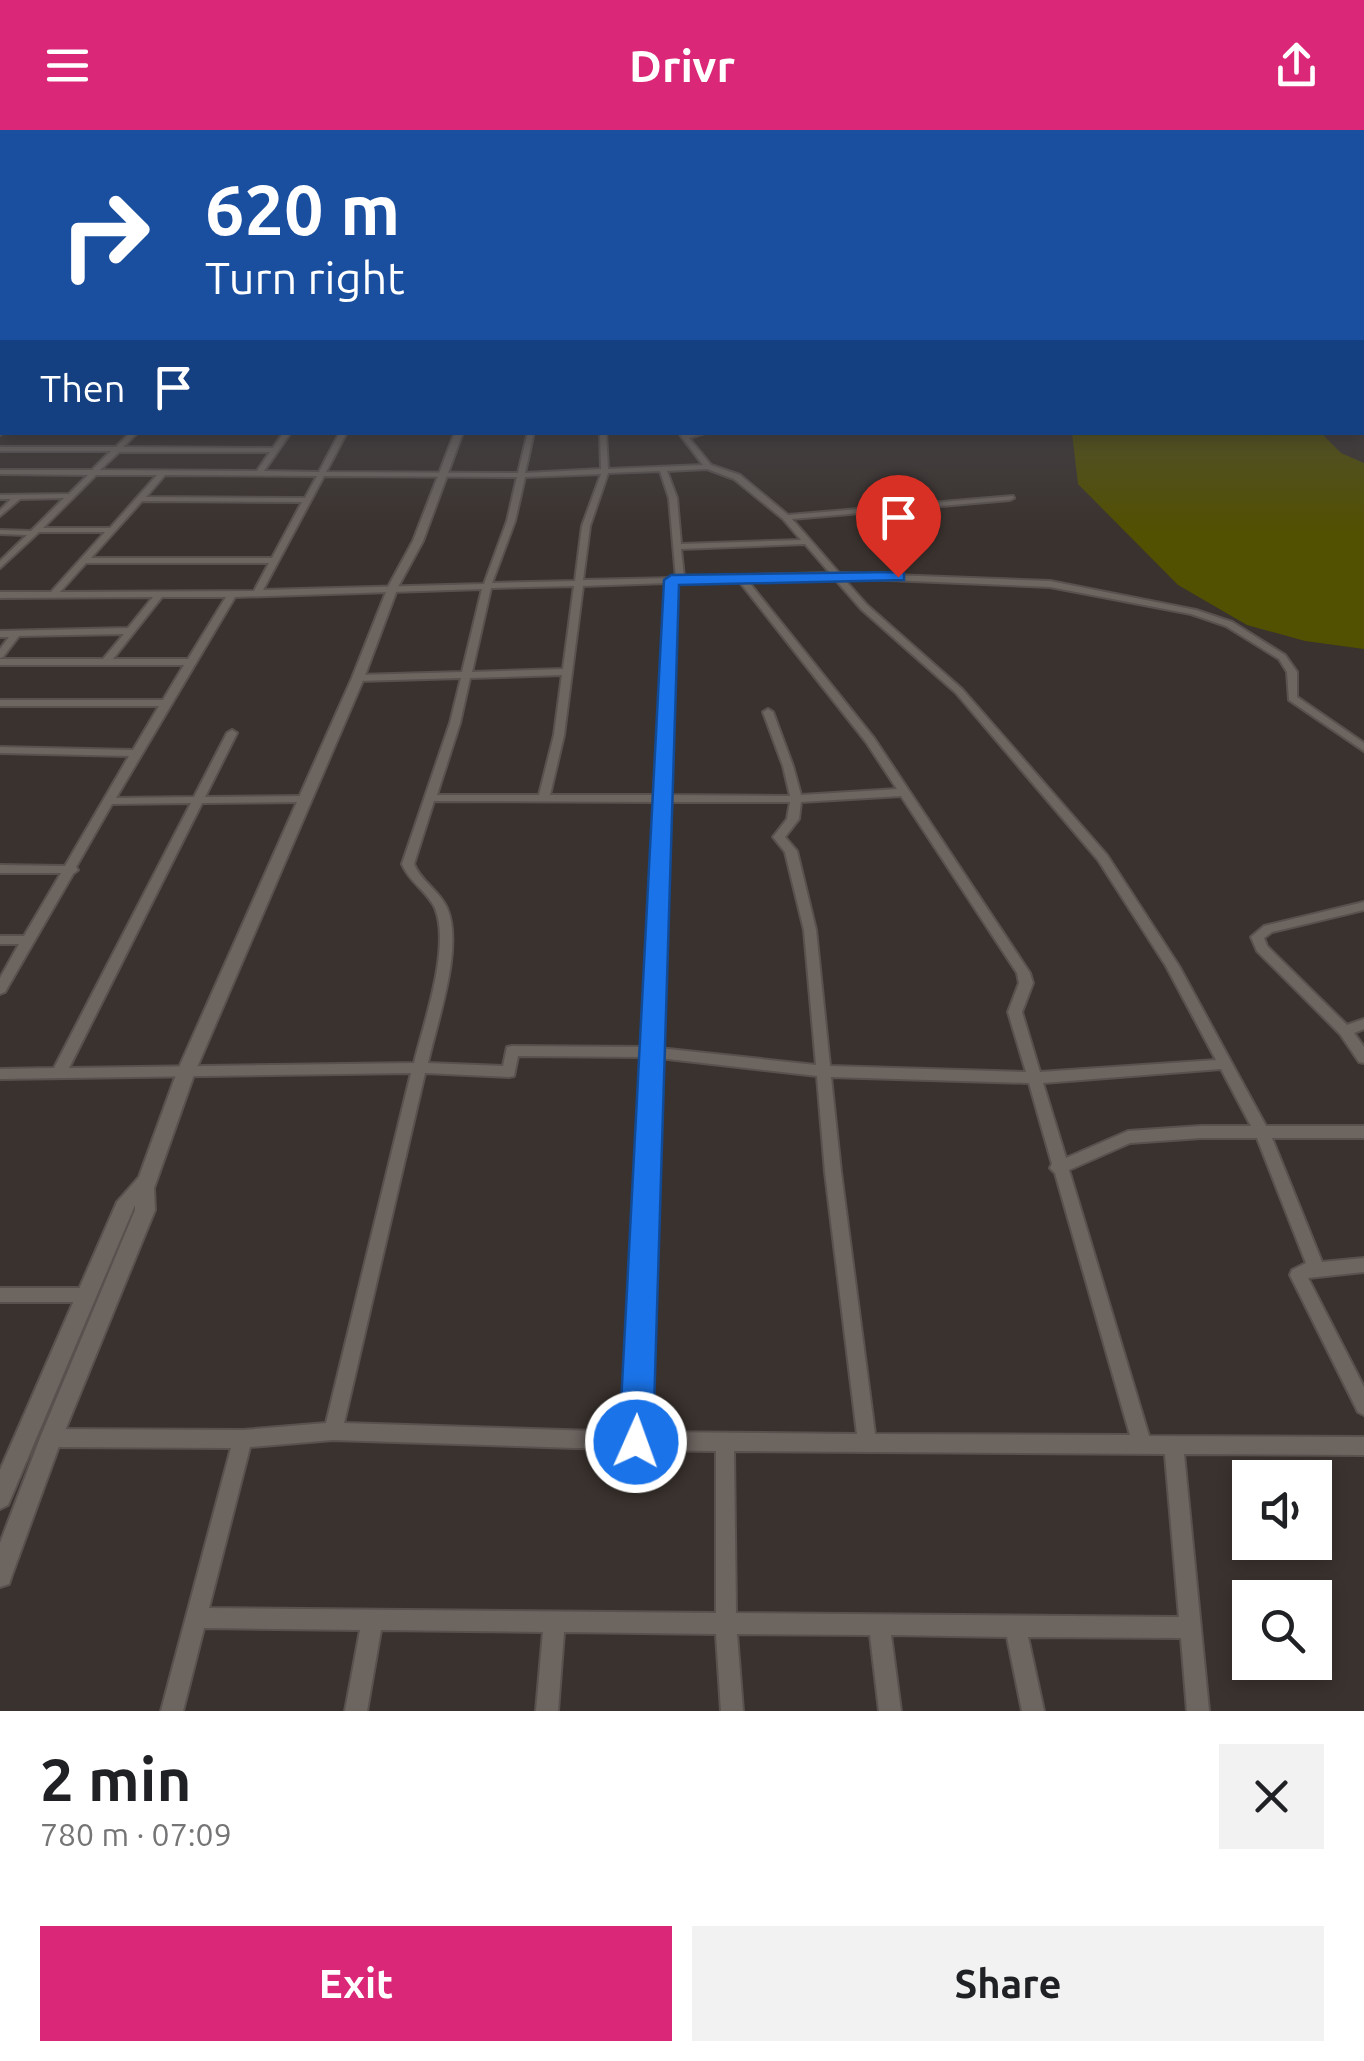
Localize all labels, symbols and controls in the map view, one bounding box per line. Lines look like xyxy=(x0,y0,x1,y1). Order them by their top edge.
icon: menu xyxy=(40,38,95,93)
icon: share xyxy=(1269,38,1324,93)
text: Drivr xyxy=(629,40,735,91)
icon: right xyxy=(40,170,170,300)
text: 620 m xyxy=(205,170,400,248)
text: Turn right xyxy=(205,252,405,303)
icon: arrive xyxy=(146,360,201,415)
text: Then xyxy=(40,367,126,409)
pin xyxy=(856,475,941,578)
icon: arrive xyxy=(871,490,926,545)
position arrow xyxy=(584,1390,688,1494)
map controls xyxy=(1232,1460,1332,1680)
button: sound xyxy=(1232,1460,1332,1560)
button: search xyxy=(1232,1580,1332,1680)
button: close xyxy=(1219,1744,1324,1849)
text: 2 min xyxy=(40,1745,192,1812)
text: 780 m · 07:09 xyxy=(40,1816,232,1852)
button: Exit xyxy=(40,1926,672,2041)
button: Share xyxy=(692,1926,1324,2041)

